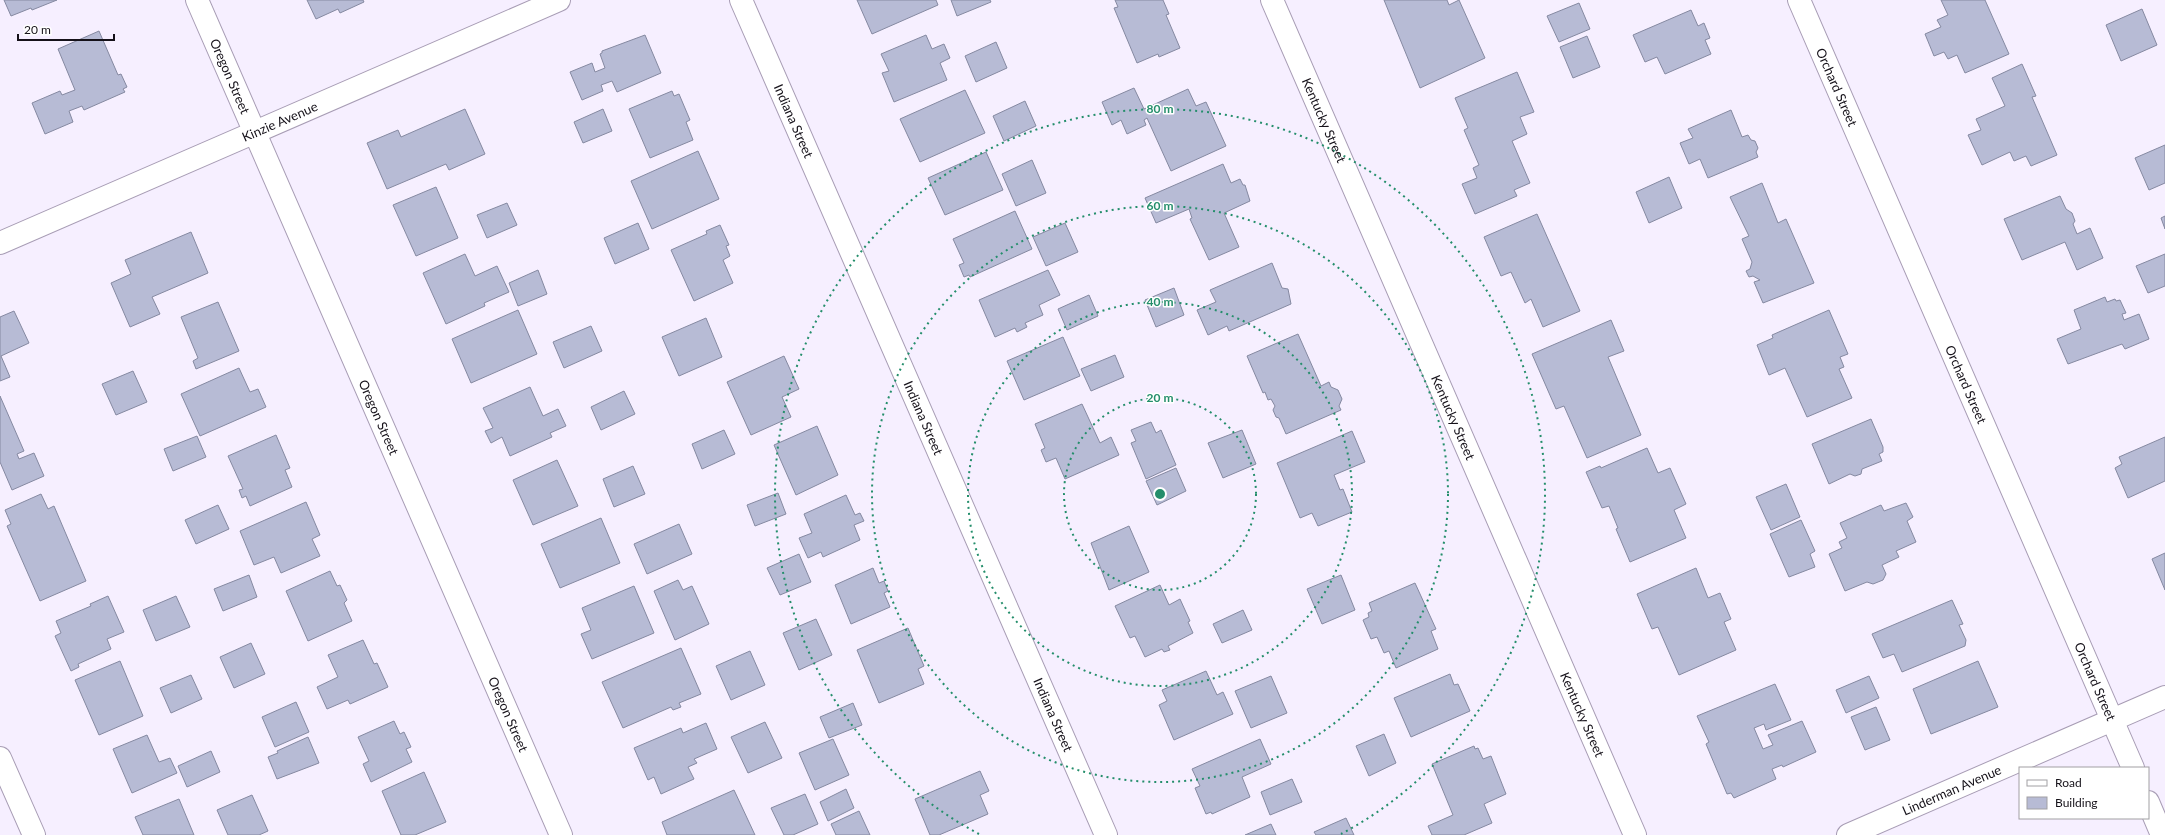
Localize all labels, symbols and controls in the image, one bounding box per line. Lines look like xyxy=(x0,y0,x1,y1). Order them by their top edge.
scale bar xyxy=(18,16,114,42)
text: 20 m xyxy=(24,22,51,37)
street label: Oregon Street xyxy=(207,36,254,116)
street label: Orchard Street xyxy=(1813,45,1861,129)
street label: Kentucky Street xyxy=(1299,75,1350,165)
street label: Indiana Street xyxy=(771,82,817,161)
street label: Kinzie Avenue xyxy=(239,98,320,145)
text: 80 m xyxy=(1147,101,1173,116)
text: 60 m xyxy=(1147,198,1173,213)
text: 40 m xyxy=(1147,294,1173,309)
street label: Orchard Street xyxy=(1942,342,1990,426)
street label: Kentucky Street xyxy=(1428,372,1479,462)
street label: Oregon Street xyxy=(355,377,402,458)
street label: Indiana Street xyxy=(900,378,947,458)
text: 20 m xyxy=(1147,390,1173,405)
centre of rings xyxy=(1153,487,1167,501)
street label: Orchard Street xyxy=(2071,640,2120,723)
street label: Kentucky Street xyxy=(1557,670,1608,760)
street label: Oregon Street xyxy=(485,674,532,755)
street label: Indiana Street xyxy=(1030,675,1077,754)
street label: Linderman Avenue xyxy=(1900,761,2004,818)
legend xyxy=(2019,767,2149,819)
text: Road xyxy=(2055,775,2082,790)
text: Building xyxy=(2055,795,2098,810)

